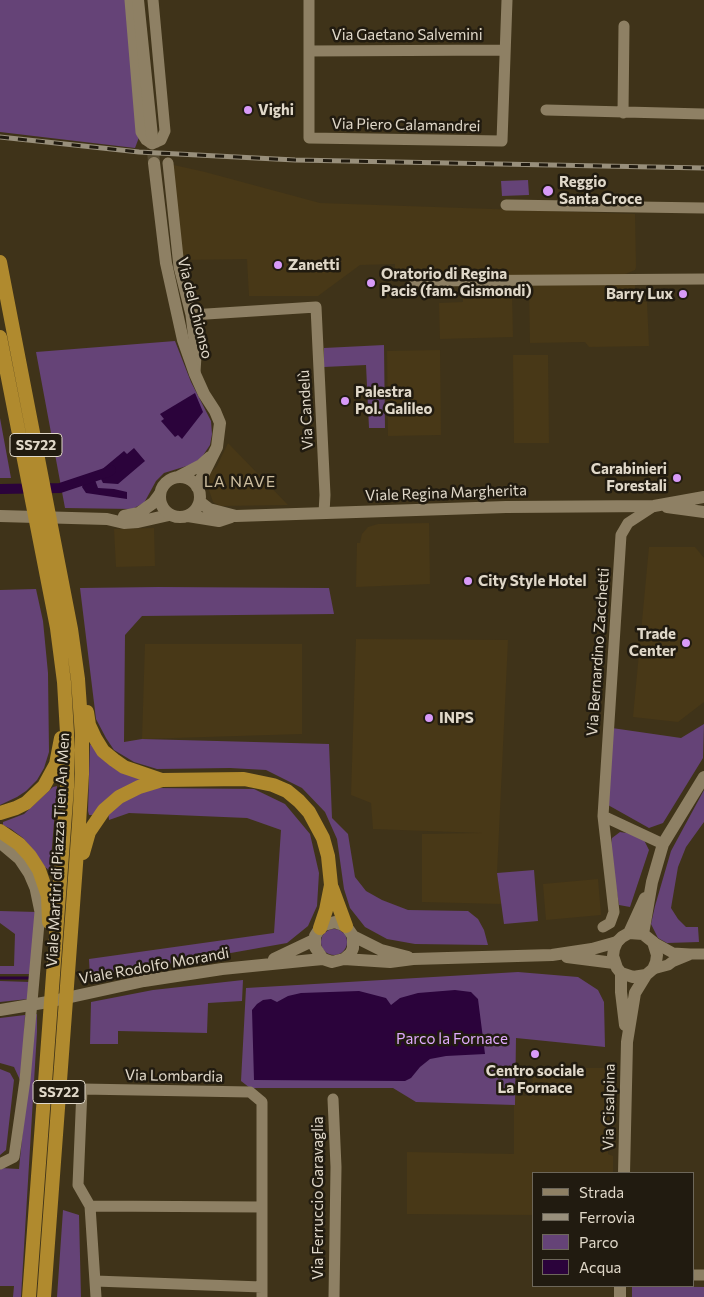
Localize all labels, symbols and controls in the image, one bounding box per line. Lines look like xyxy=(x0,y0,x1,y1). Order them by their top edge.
street label: Via Gaetano Salvemini xyxy=(331,26,483,44)
place label: Vighi xyxy=(258,101,294,119)
marker: Vighi xyxy=(242,104,254,116)
street label: Via Piero Calamandrei xyxy=(331,115,481,135)
place label: Reggio Santa Croce xyxy=(559,173,642,208)
marker: Reggio Santa Croce xyxy=(541,184,555,198)
street label: Via del Chionso xyxy=(174,255,216,361)
place label: Zanetti xyxy=(288,256,340,274)
marker: Zanetti xyxy=(272,259,284,271)
place label: Oratorio di Regina Pacis (fam. Gismondi) xyxy=(381,265,532,300)
marker: Oratorio di Regina Pacis (fam. Gismondi) xyxy=(365,277,377,289)
place label: Barry Lux xyxy=(606,285,673,303)
marker: Barry Lux xyxy=(677,288,689,300)
street label: Via Candelù xyxy=(295,369,317,451)
place label: Palestra Pol. Galileo xyxy=(355,383,432,418)
marker: Palestra Pol. Galileo xyxy=(339,395,351,407)
road number: SS722 xyxy=(10,434,62,456)
place label: Carabinieri Forestali xyxy=(591,460,667,495)
district label: LA NAVE xyxy=(203,472,277,492)
marker: Carabinieri Forestali xyxy=(671,472,683,484)
street label: Viale Regina Margherita xyxy=(365,481,527,505)
street label: Via Bernardino Zacchetti xyxy=(583,567,613,737)
place label: City Style Hotel xyxy=(478,572,587,590)
marker: City Style Hotel xyxy=(462,575,474,587)
place label: Trade Center xyxy=(629,625,676,660)
marker: Trade Center xyxy=(680,637,692,649)
place label: INPS xyxy=(439,709,474,727)
marker: INPS xyxy=(423,712,435,724)
street label: Viale Martiri di Piazza Tien An Men xyxy=(43,732,73,968)
street label: Viale Rodolfo Morandi xyxy=(78,944,230,988)
park label: Parco la Fornace xyxy=(396,1030,508,1048)
marker: Centro sociale La Fornace xyxy=(529,1048,541,1060)
place label: Centro sociale La Fornace xyxy=(486,1062,584,1097)
street label: Via Cisalpina xyxy=(599,1064,619,1150)
street label: Via Lombardia xyxy=(125,1066,223,1086)
road number: SS722 xyxy=(33,1080,85,1104)
street label: Via Ferruccio Garavaglia xyxy=(309,1116,327,1280)
legend xyxy=(532,1172,694,1287)
text: Strada xyxy=(579,1183,624,1201)
text: Ferrovia xyxy=(579,1208,635,1226)
text: Parco xyxy=(579,1233,618,1251)
text: Acqua xyxy=(579,1258,621,1276)

